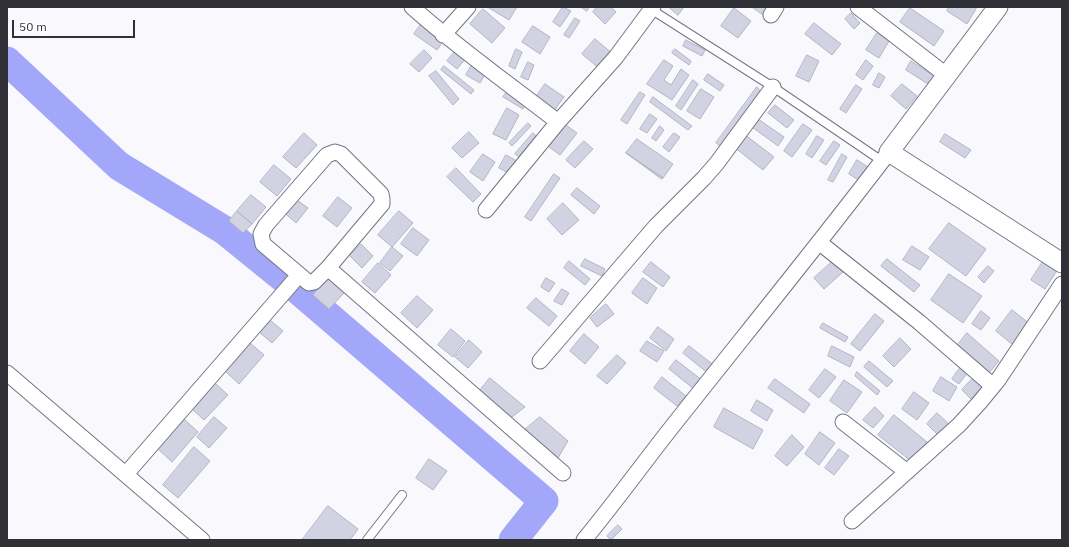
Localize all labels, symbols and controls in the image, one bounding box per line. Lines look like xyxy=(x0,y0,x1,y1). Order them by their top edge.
scale bar xyxy=(14,12,137,38)
text: 50 m xyxy=(19,19,47,34)

